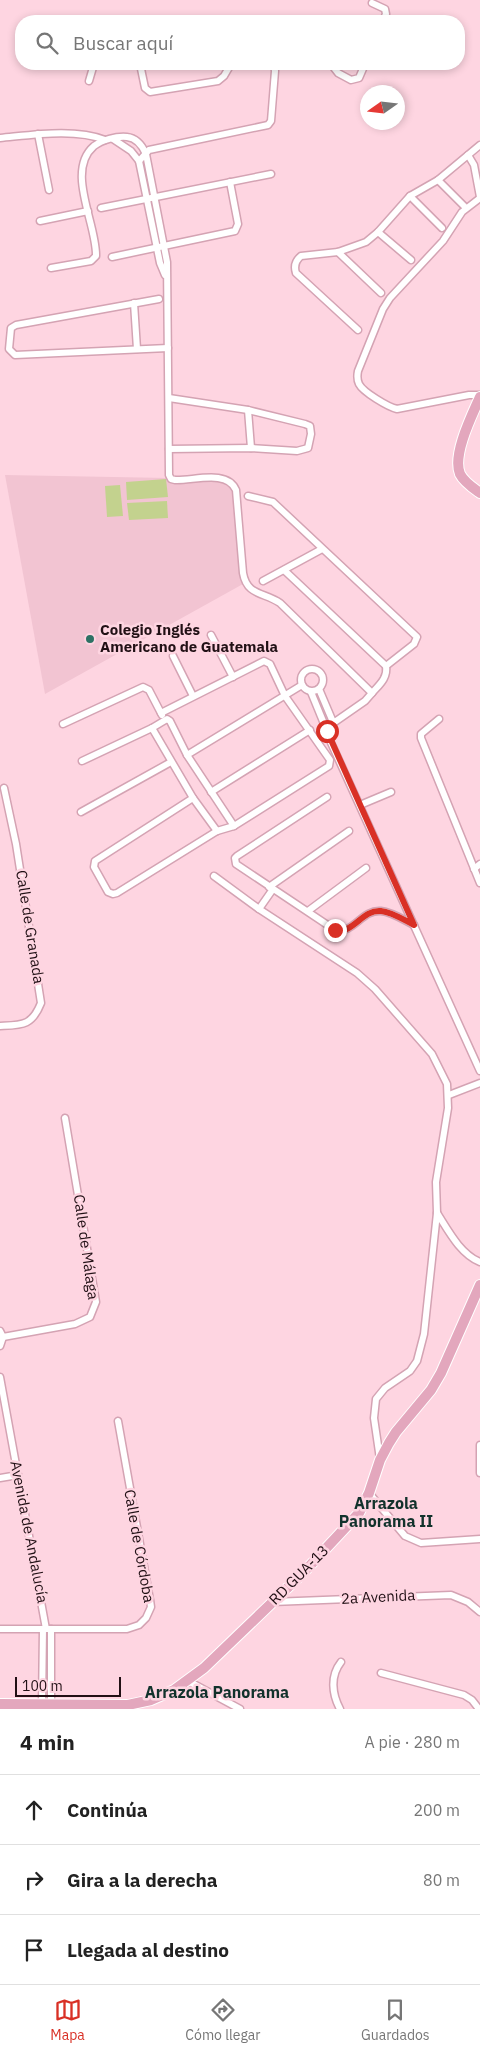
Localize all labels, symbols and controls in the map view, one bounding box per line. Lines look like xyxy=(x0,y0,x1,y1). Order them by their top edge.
search box xyxy=(15,15,465,70)
icon: search xyxy=(33,29,61,57)
text: Buscar aquí xyxy=(73,31,173,55)
north arrow xyxy=(360,85,405,130)
place label: Colegio Inglés Americano de Guatemala xyxy=(100,620,279,656)
marker: Colegio Inglés Americano de Guatemala xyxy=(84,633,96,645)
route start xyxy=(316,720,339,743)
street label: Calle de Granada xyxy=(12,869,49,985)
route end xyxy=(324,919,347,942)
street label: Calle de Málaga xyxy=(70,1193,103,1301)
street label: Avenida de Andalucía xyxy=(6,1459,53,1605)
street label: Calle de Córdoba xyxy=(120,1488,159,1604)
district label: Arrazola Panorama II xyxy=(339,1493,433,1531)
street label: RD GUA-13 xyxy=(265,1541,333,1609)
street label: 2a Avenida xyxy=(340,1585,416,1608)
scale bar xyxy=(15,1674,121,1697)
text: 100 m xyxy=(22,1677,63,1695)
district label: Arrazola Panorama xyxy=(145,1682,289,1702)
text: 4 min xyxy=(20,1728,75,1756)
text: A pie · 280 m xyxy=(365,1732,460,1752)
icon: ahead xyxy=(20,1796,48,1824)
text: Continúa xyxy=(67,1798,148,1822)
text: 200 m xyxy=(413,1800,460,1820)
icon: right xyxy=(20,1866,48,1894)
text: Gira a la derecha xyxy=(67,1868,218,1892)
text: 80 m xyxy=(423,1870,460,1890)
icon: arrive xyxy=(20,1936,48,1964)
text: Llegada al destino xyxy=(67,1938,229,1962)
tab: Mapa xyxy=(50,1996,85,2044)
tab: Cómo llegar xyxy=(185,1996,260,2044)
tab: Guardados xyxy=(361,1996,430,2044)

